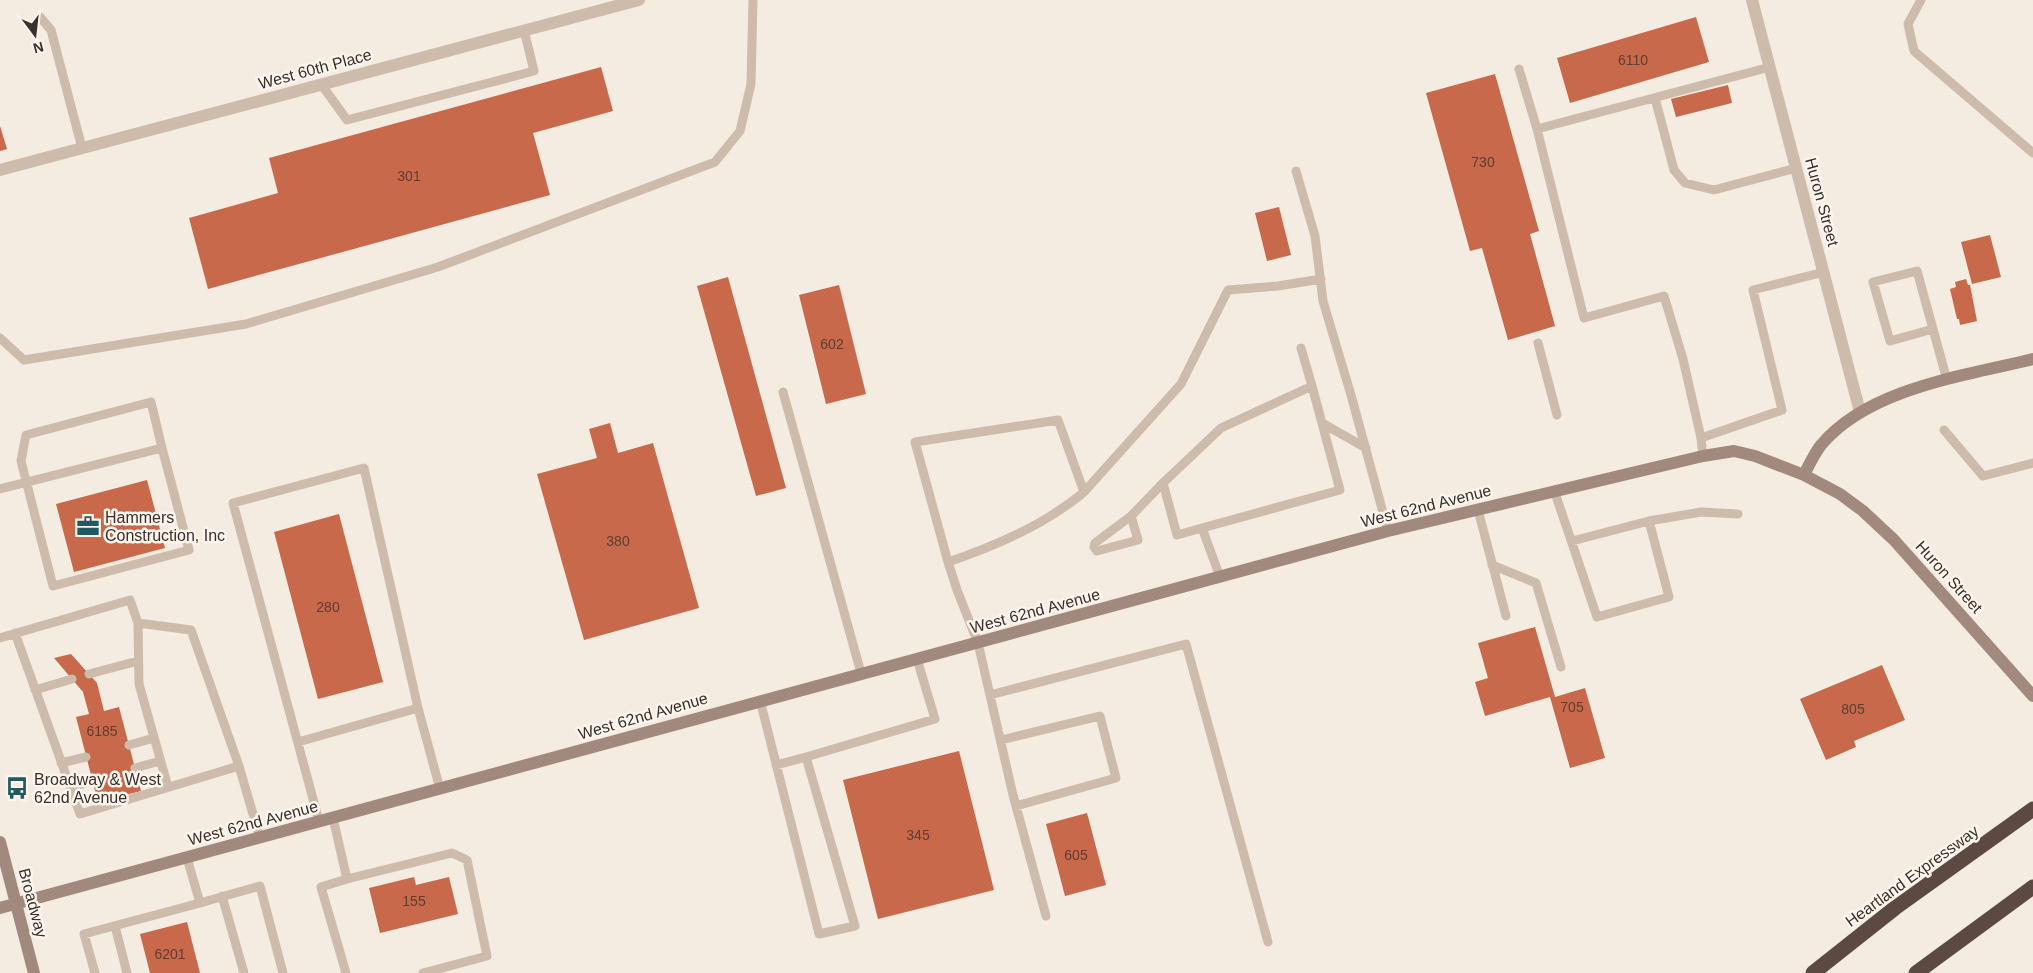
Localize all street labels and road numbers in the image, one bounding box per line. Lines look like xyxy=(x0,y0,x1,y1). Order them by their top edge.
street label: West 60th Place xyxy=(257,46,373,92)
street label: Huron Street xyxy=(1802,156,1842,249)
street label: West 62nd Avenue xyxy=(1359,482,1493,530)
street label: Huron Street xyxy=(1912,538,1986,617)
street label: West 62nd Avenue xyxy=(968,585,1102,637)
street label: West 62nd Avenue xyxy=(576,689,710,743)
street label: West 62nd Avenue xyxy=(186,797,320,849)
street label: Heartland Expressway xyxy=(1842,822,1982,930)
street label: Broadway xyxy=(16,866,50,940)

